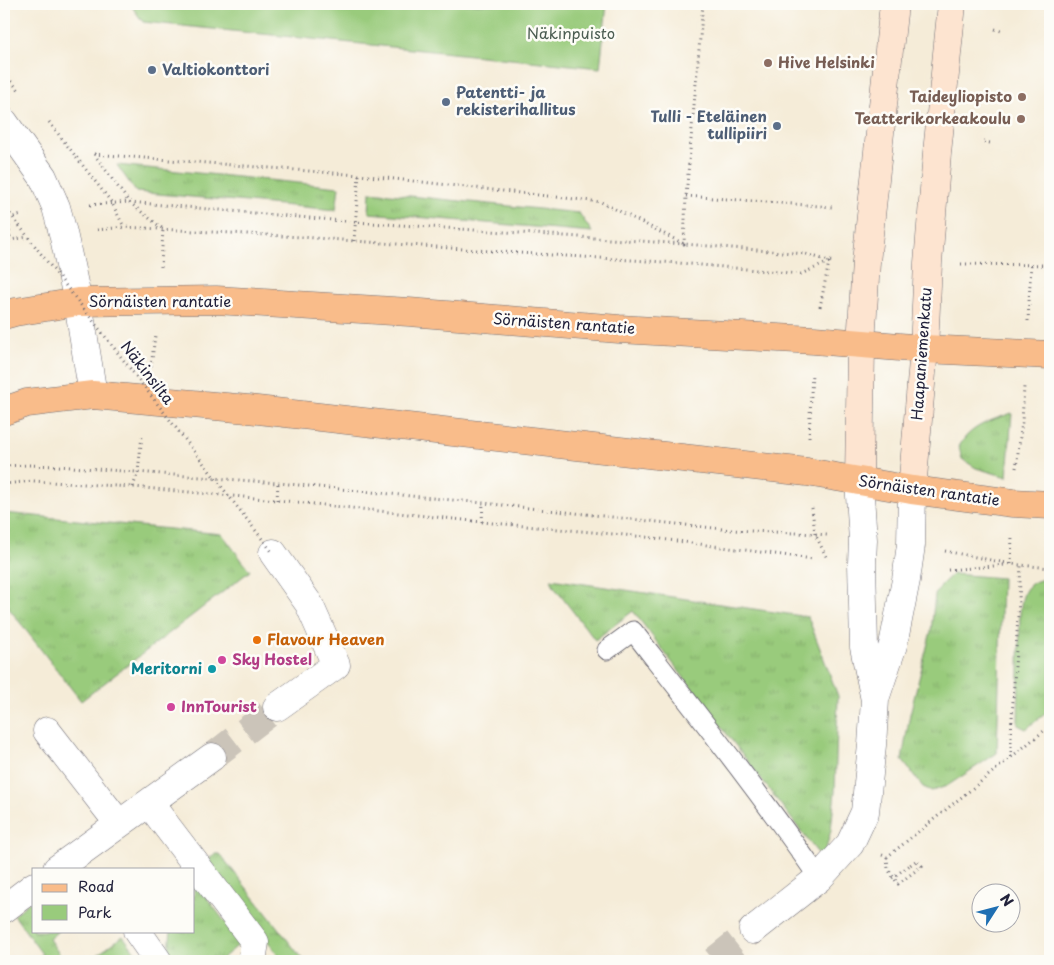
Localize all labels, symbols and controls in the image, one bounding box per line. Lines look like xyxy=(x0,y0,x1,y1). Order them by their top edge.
park label: Näkinpuisto xyxy=(527,21,615,44)
place label: Hive Helsinki xyxy=(778,50,875,73)
place label: Valtiokonttori xyxy=(162,57,269,80)
marker: Hive Helsinki xyxy=(762,57,774,69)
marker: Valtiokonttori xyxy=(146,64,158,76)
place label: Patentti- ja rekisterihallitus xyxy=(456,80,576,120)
place label: Taideyliopisto xyxy=(909,84,1012,107)
marker: Taideyliopisto xyxy=(1016,91,1028,103)
marker: Patentti- ja rekisterihallitus xyxy=(440,96,452,108)
place label: Tulli - Eteläinen tullipiiri xyxy=(651,104,767,144)
place label: Teatterikorkeakoulu xyxy=(854,106,1011,129)
marker: Teatterikorkeakoulu xyxy=(1015,113,1027,125)
marker: Tulli - Eteläinen tullipiiri xyxy=(771,120,783,132)
street label: Haapaniemenkatu xyxy=(904,287,937,421)
street label: Sörnäisten rantatie xyxy=(89,289,231,312)
street label: Sörnäisten rantatie xyxy=(492,306,636,339)
street label: Näkinsilta xyxy=(116,335,181,409)
street label: Sörnäisten rantatie xyxy=(857,468,1001,511)
place label: Flavour Heaven xyxy=(267,627,385,650)
marker: Flavour Heaven xyxy=(251,634,263,646)
place label: Sky Hostel xyxy=(232,647,312,670)
marker: Sky Hostel xyxy=(216,654,228,666)
place label: Meritorni xyxy=(131,656,202,679)
marker: Meritorni xyxy=(206,663,218,675)
place label: InnTourist xyxy=(181,694,257,717)
marker: InnTourist xyxy=(165,701,177,713)
legend xyxy=(32,868,195,932)
text: Road xyxy=(78,874,114,897)
north arrow xyxy=(972,882,1022,932)
text: N xyxy=(995,889,1019,911)
text: Park xyxy=(78,900,112,923)

